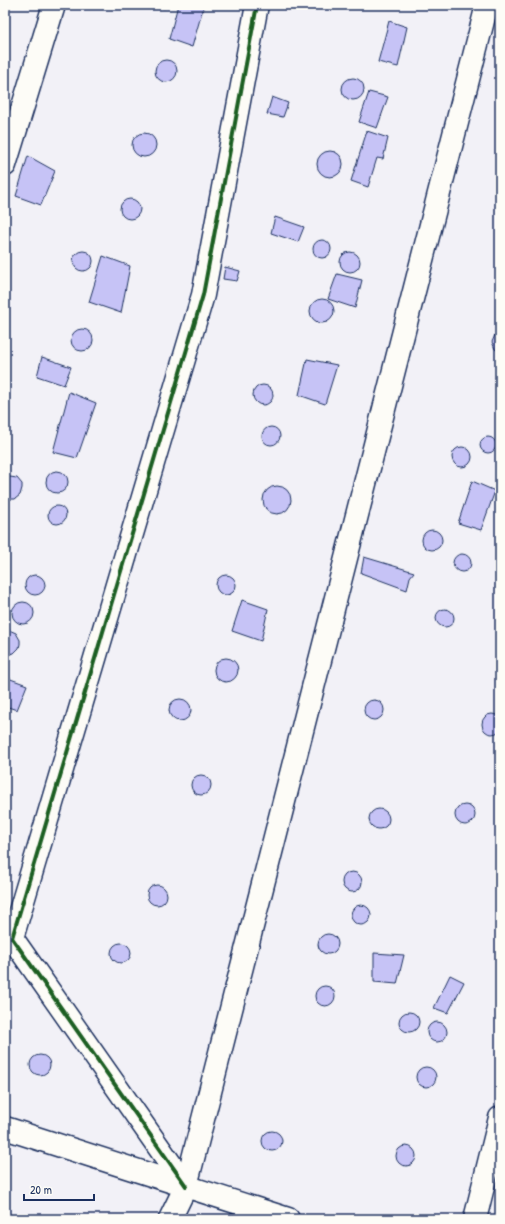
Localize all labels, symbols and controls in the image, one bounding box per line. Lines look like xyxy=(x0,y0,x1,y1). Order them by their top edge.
scale bar xyxy=(24,1176,94,1202)
text: 20 m xyxy=(30,1181,52,1198)

